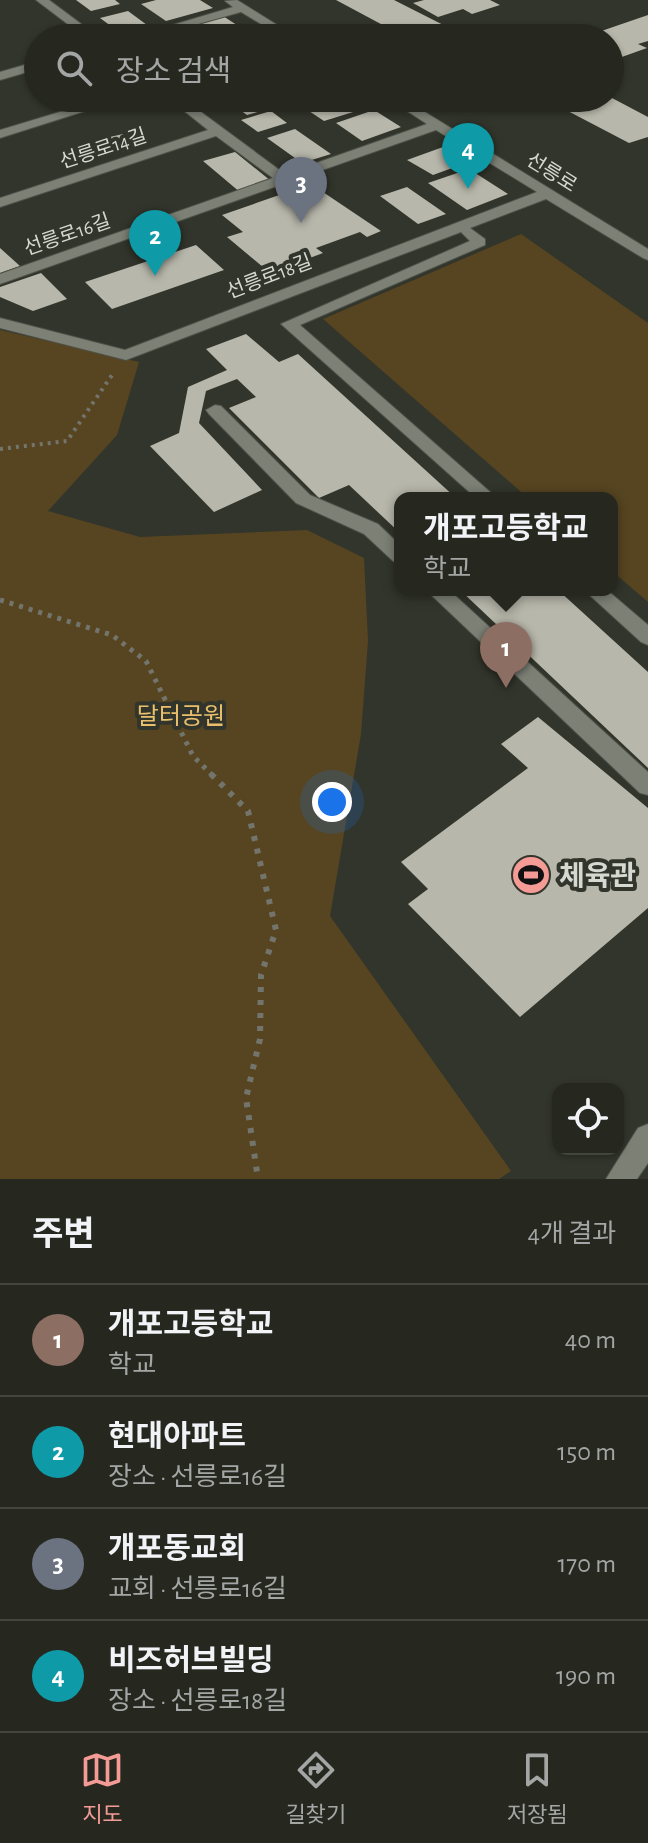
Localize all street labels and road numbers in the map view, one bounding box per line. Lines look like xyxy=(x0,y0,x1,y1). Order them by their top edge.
street label: 선릉로14길 xyxy=(57,125,149,172)
street label: 선릉로 xyxy=(523,149,581,196)
street label: 선릉로16길 xyxy=(21,210,113,259)
street label: 선릉로18길 xyxy=(223,251,315,302)

